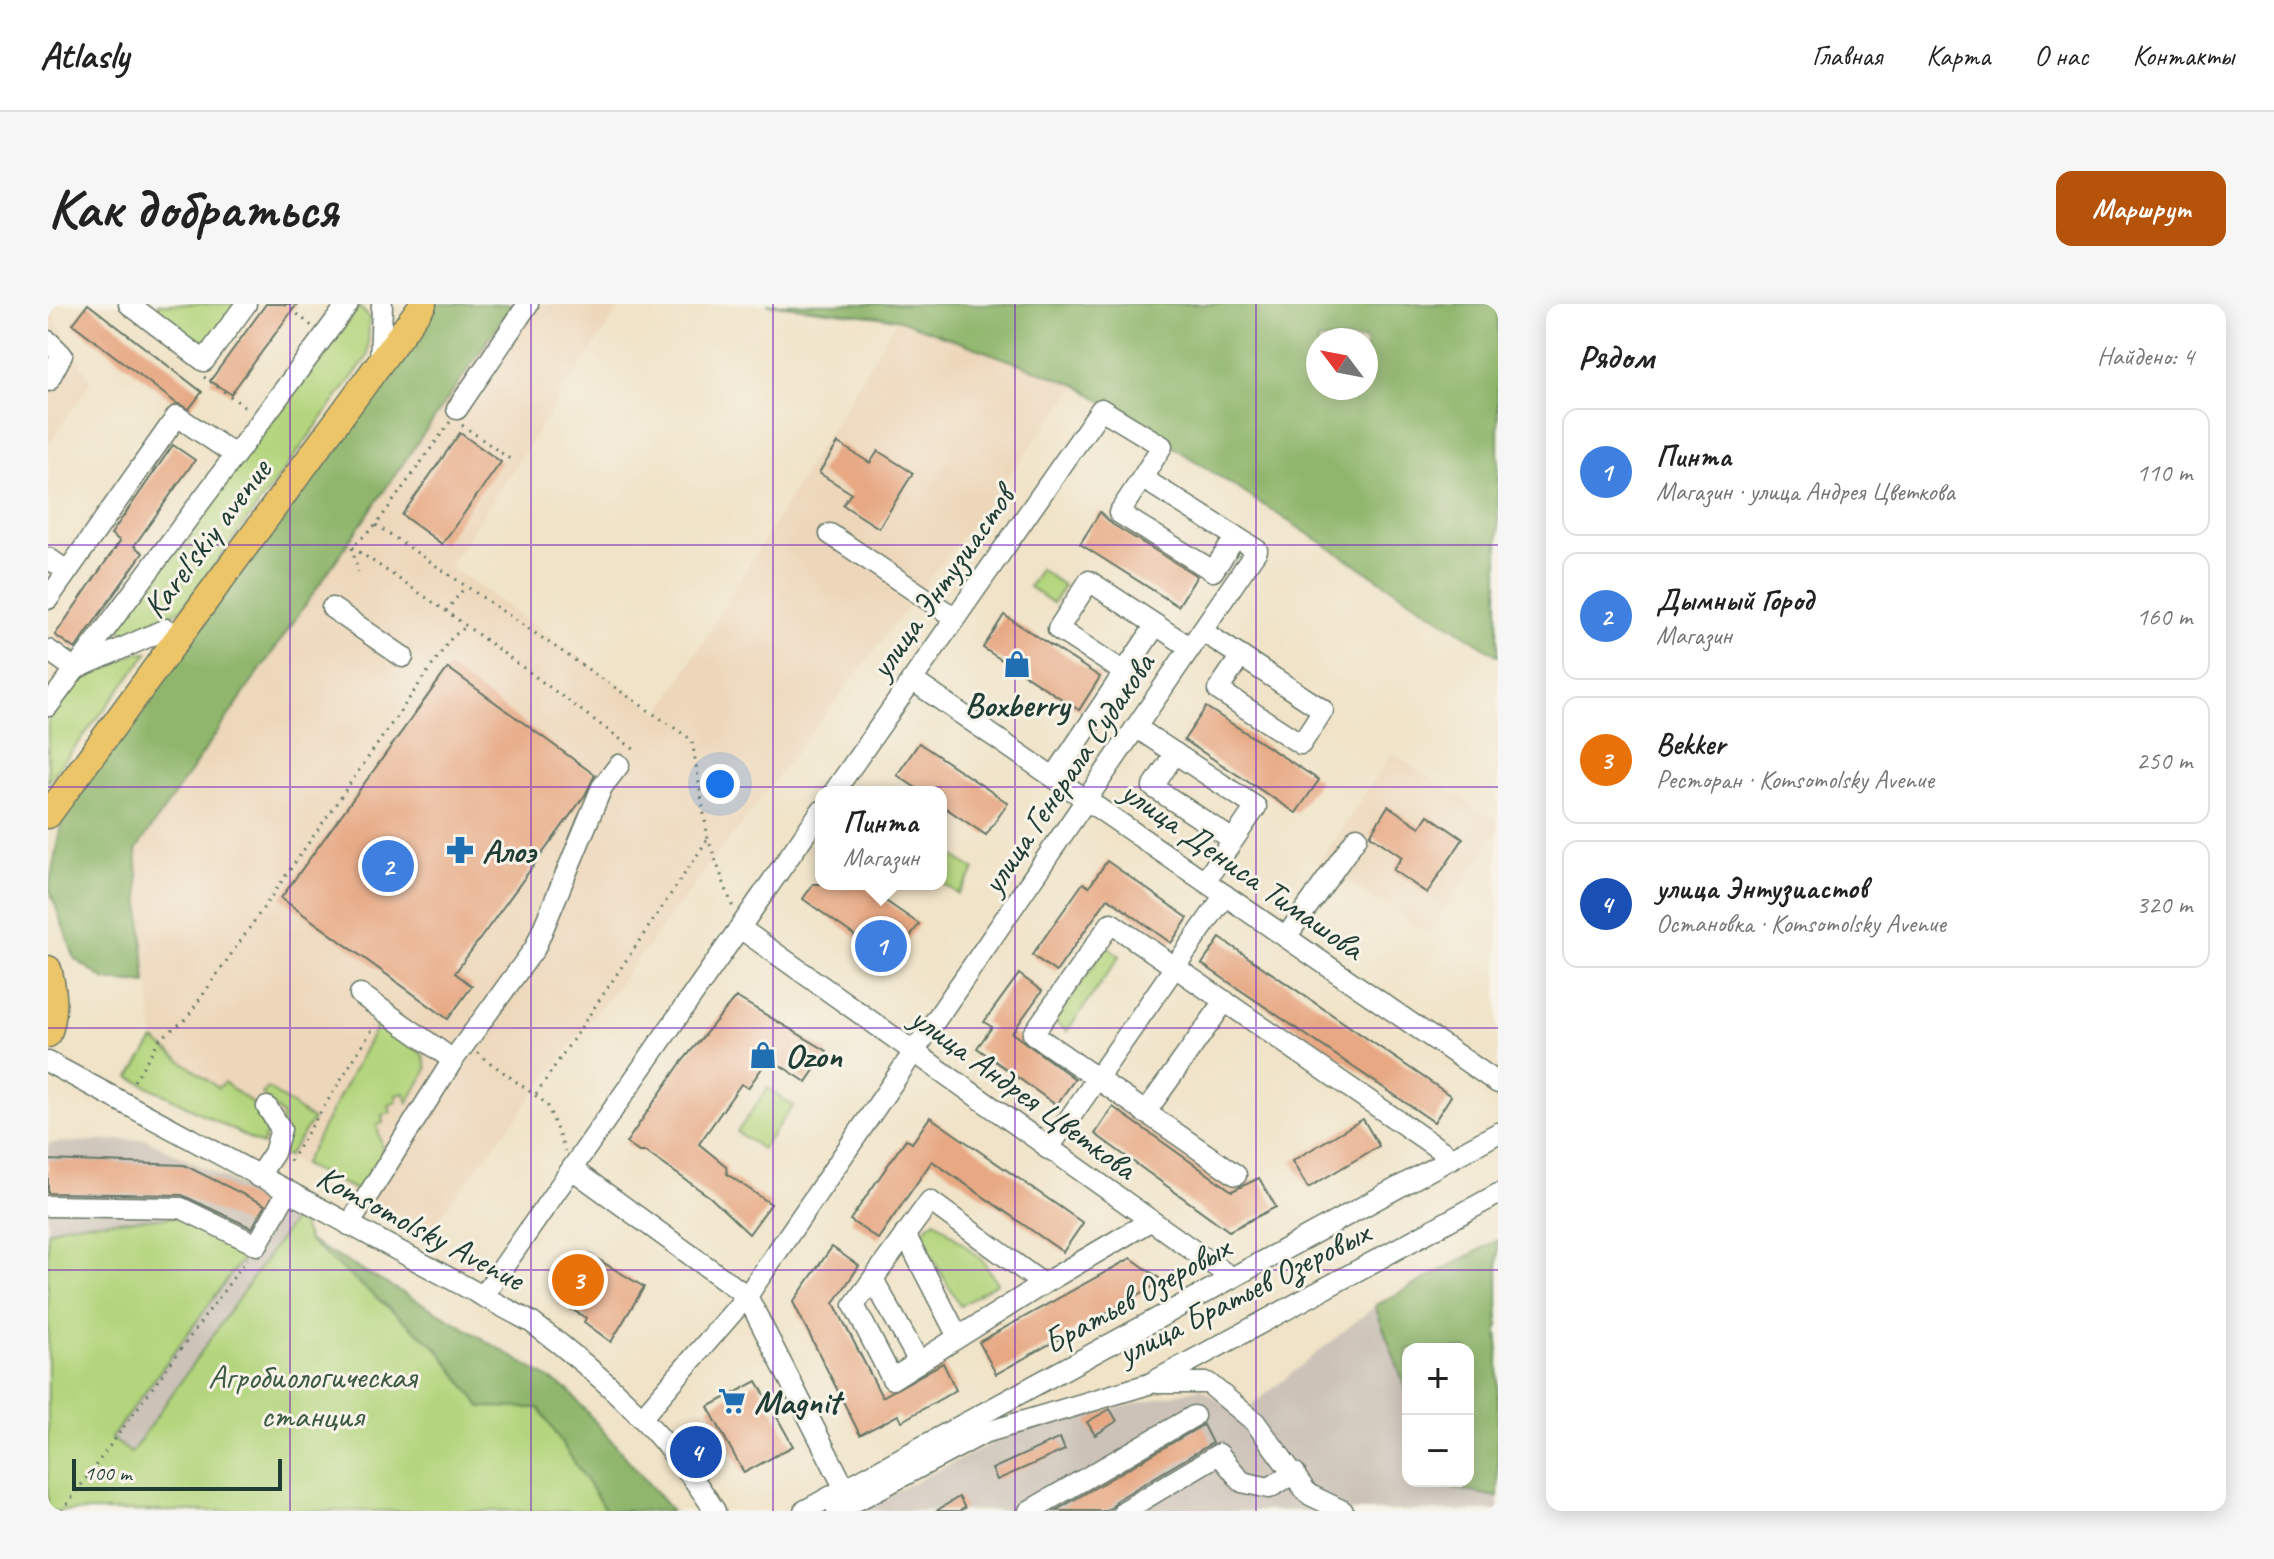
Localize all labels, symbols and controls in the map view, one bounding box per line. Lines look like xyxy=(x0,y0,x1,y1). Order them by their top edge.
text: Atlasly xyxy=(40,32,129,79)
text: Главная xyxy=(1812,38,1882,73)
text: Карта xyxy=(1926,38,1990,73)
text: О нас xyxy=(2034,38,2088,73)
text: Контакты xyxy=(2132,38,2234,73)
button: Маршрут xyxy=(2056,171,2226,246)
text: Как добраться xyxy=(48,173,338,244)
north arrow xyxy=(1306,328,1378,400)
text: Рядом xyxy=(1578,335,1654,378)
text: Найдено: 4 xyxy=(2097,340,2194,373)
text: Пинта xyxy=(1656,437,1731,475)
street label: Karel'skiy avenue xyxy=(133,449,281,627)
text: 1 xyxy=(1600,456,1612,489)
text: 110 m xyxy=(2136,456,2192,489)
street label: улица Энтузиастов xyxy=(858,473,1027,688)
text: Магазин · улица Андрея Цветкова xyxy=(1656,475,1955,508)
text: Дымный Город xyxy=(1656,581,1814,619)
text: 2 xyxy=(1600,600,1612,633)
text: 160 m xyxy=(2136,600,2192,633)
text: Магазин xyxy=(1656,619,1732,652)
street label: улица Генерала Судакова xyxy=(970,643,1165,904)
shop icon: Boxberry xyxy=(1002,649,1032,679)
place label: Boxberry xyxy=(965,683,1072,726)
text: Bekker xyxy=(1656,725,1725,763)
text: 3 xyxy=(1600,744,1612,777)
text: 250 m xyxy=(2136,744,2192,777)
text: Ресторан · Komsomolsky Avenue xyxy=(1656,763,1934,796)
your location xyxy=(700,764,740,804)
street label: улица Дениса Тимашова xyxy=(1111,769,1374,970)
popup xyxy=(815,786,947,890)
text: Пинта xyxy=(843,803,918,841)
place label: Алоэ xyxy=(482,829,538,872)
pharmacy icon: Алоэ xyxy=(445,835,475,865)
pin: 2 xyxy=(362,836,414,896)
text: Магазин xyxy=(843,841,919,874)
text: улица Энтузиастов xyxy=(1656,869,1868,907)
text: 4 xyxy=(1600,888,1612,921)
text: 320 m xyxy=(2136,888,2192,921)
text: Остановка · Komsomolsky Avenue xyxy=(1656,907,1946,940)
pin: 1 xyxy=(855,916,907,976)
street label: улица Андрея Цветкова xyxy=(901,995,1147,1190)
place label: Ozon xyxy=(785,1034,843,1077)
shop icon: Ozon xyxy=(748,1040,778,1070)
street label: Komsomolsky Avenue xyxy=(310,1155,534,1301)
street label: улица Братьев Озеровых xyxy=(1108,1210,1378,1374)
street label: Братьев Озеровых xyxy=(1035,1226,1237,1362)
pin: 3 xyxy=(552,1250,604,1310)
map controls xyxy=(1402,1343,1474,1487)
button: + xyxy=(1402,1343,1474,1415)
park label: Агробиологическая станция xyxy=(208,1355,418,1437)
place label: Magnit xyxy=(754,1380,845,1423)
supermarket icon: Magnit xyxy=(717,1386,747,1416)
button: − xyxy=(1402,1415,1474,1487)
pin: 4 xyxy=(670,1422,722,1482)
scale bar xyxy=(72,1455,282,1491)
text: 100 m xyxy=(84,1459,131,1487)

